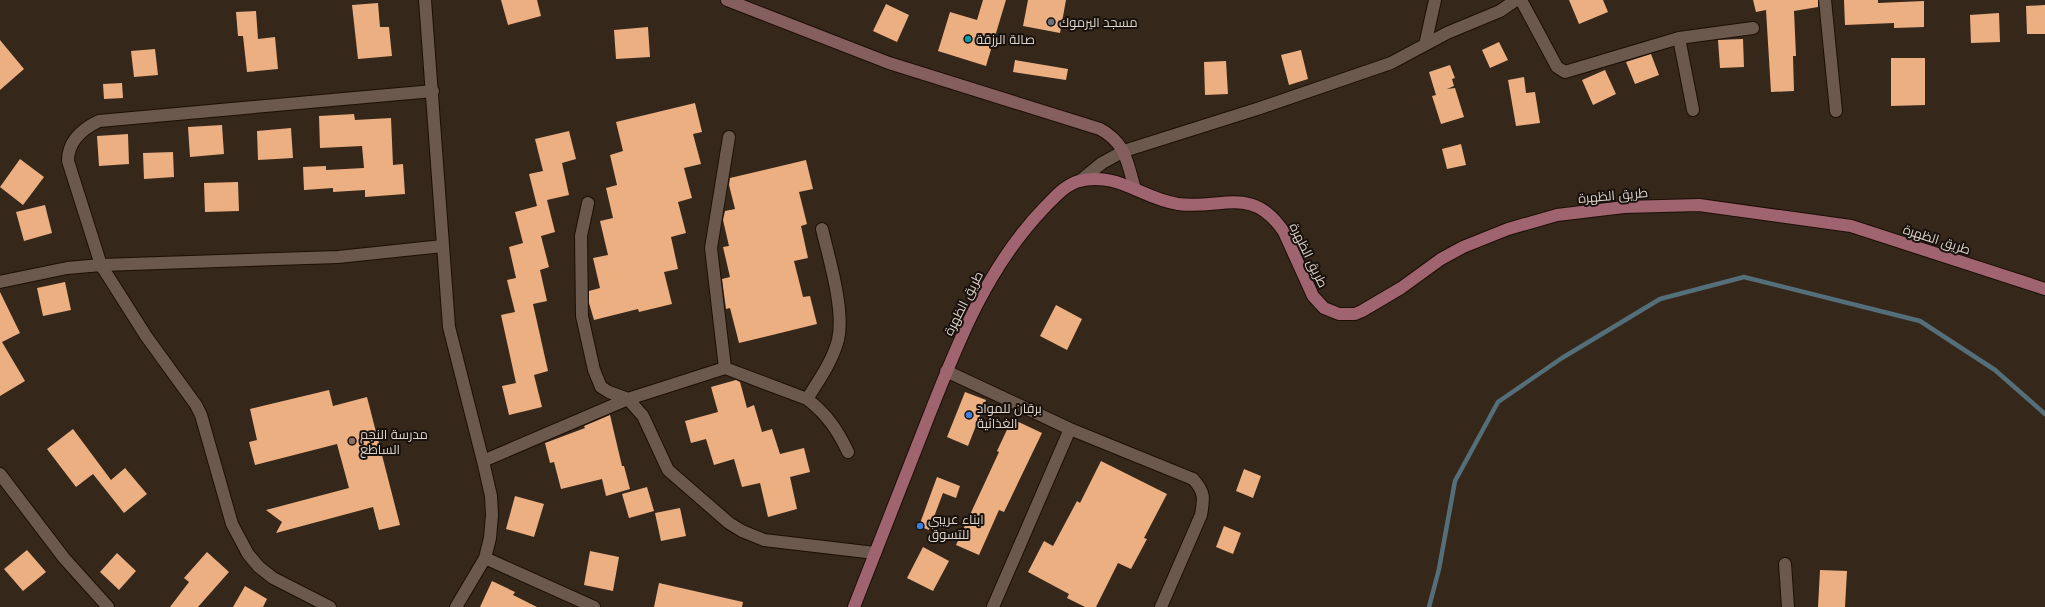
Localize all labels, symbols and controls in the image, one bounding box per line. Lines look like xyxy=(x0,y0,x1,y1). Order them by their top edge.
place label: مسجد اليرموك xyxy=(1059,14,1138,31)
marker: مسجد اليرموك xyxy=(1046,17,1056,27)
place label: صالة الرزقة xyxy=(976,31,1035,48)
marker: صالة الرزقة xyxy=(963,34,973,44)
street label: طريق الظهرة xyxy=(1577,184,1649,207)
street label: طريق الظهرة xyxy=(1286,220,1332,290)
street label: طريق الظهرة xyxy=(1901,221,1973,258)
street label: طريق الظهرة xyxy=(940,268,987,338)
place label: برقان للمواد الغذائية xyxy=(977,400,1042,432)
marker: برقان للمواد الغذائية xyxy=(964,410,974,420)
place label: مدرسة النجم الساطع xyxy=(360,426,428,458)
marker: مدرسة النجم الساطع xyxy=(347,436,357,446)
place label: ابناء عريبي للتسوق xyxy=(928,511,984,543)
marker: ابناء عريبي للتسوق xyxy=(915,521,925,531)

